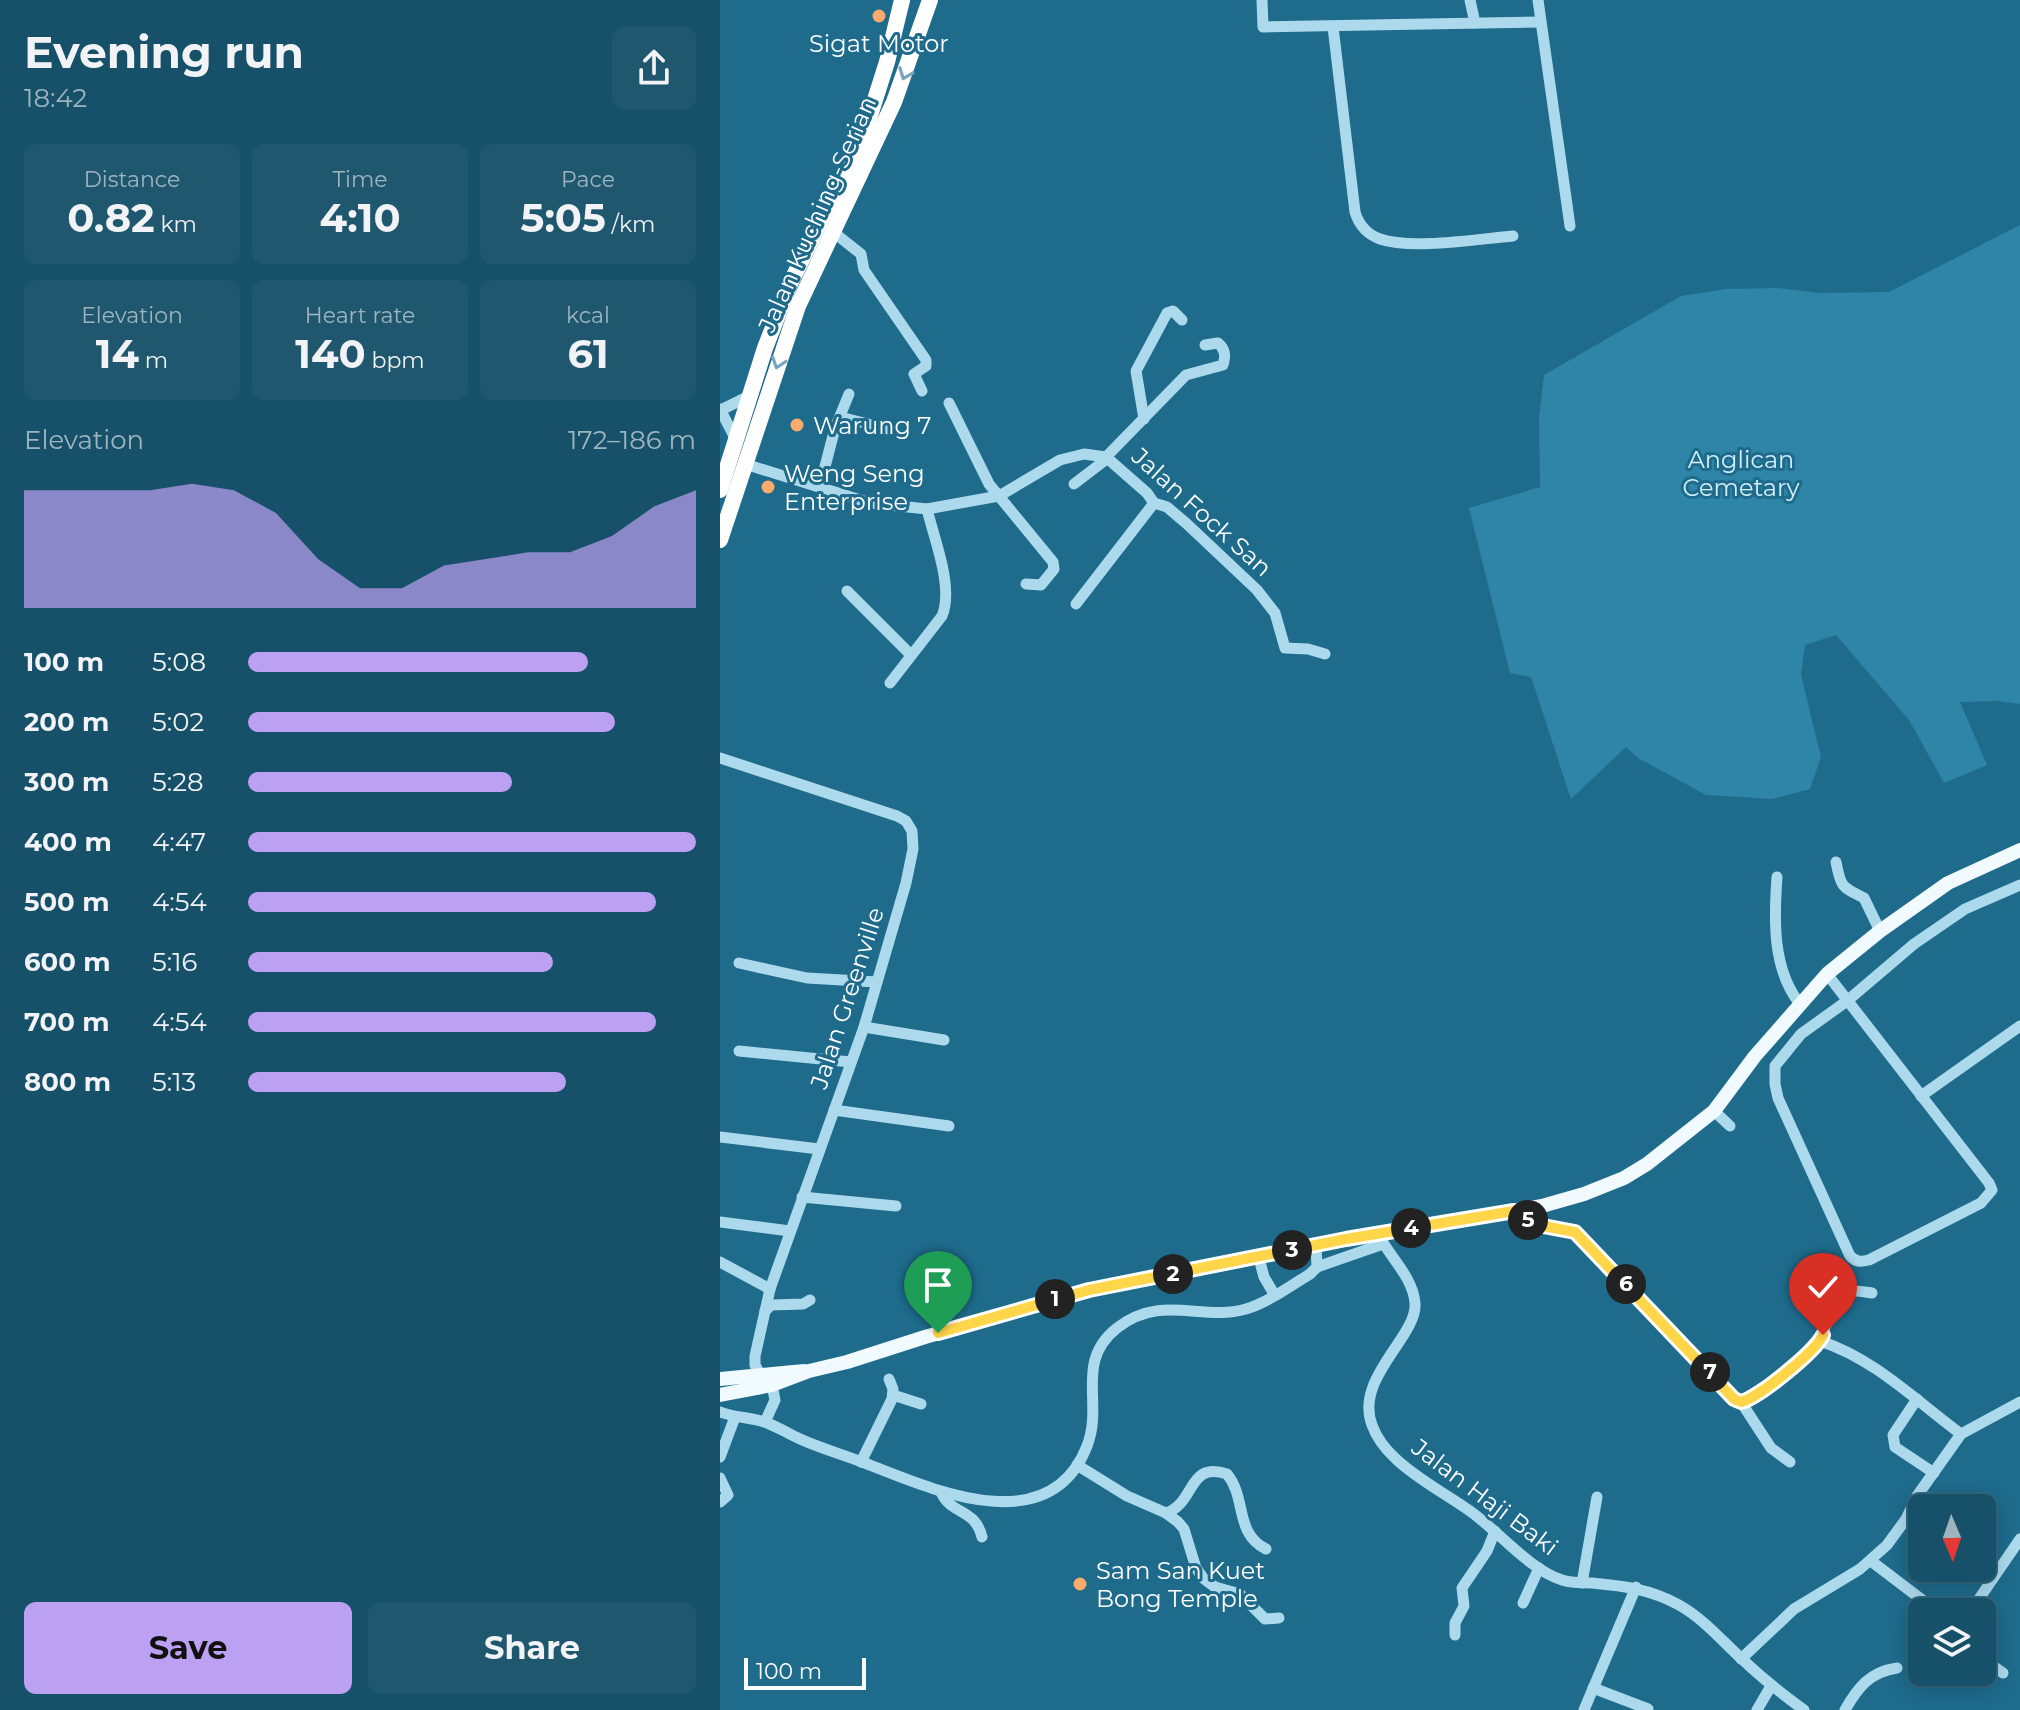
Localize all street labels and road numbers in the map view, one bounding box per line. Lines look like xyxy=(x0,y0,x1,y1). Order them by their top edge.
street label: Jalan Kuching-Serian xyxy=(751,92,882,337)
street label: Jalan Fock San xyxy=(1125,441,1278,582)
street label: Jalan Greenville xyxy=(804,904,890,1093)
street label: Jalan Haji Baki xyxy=(1405,1432,1564,1561)

